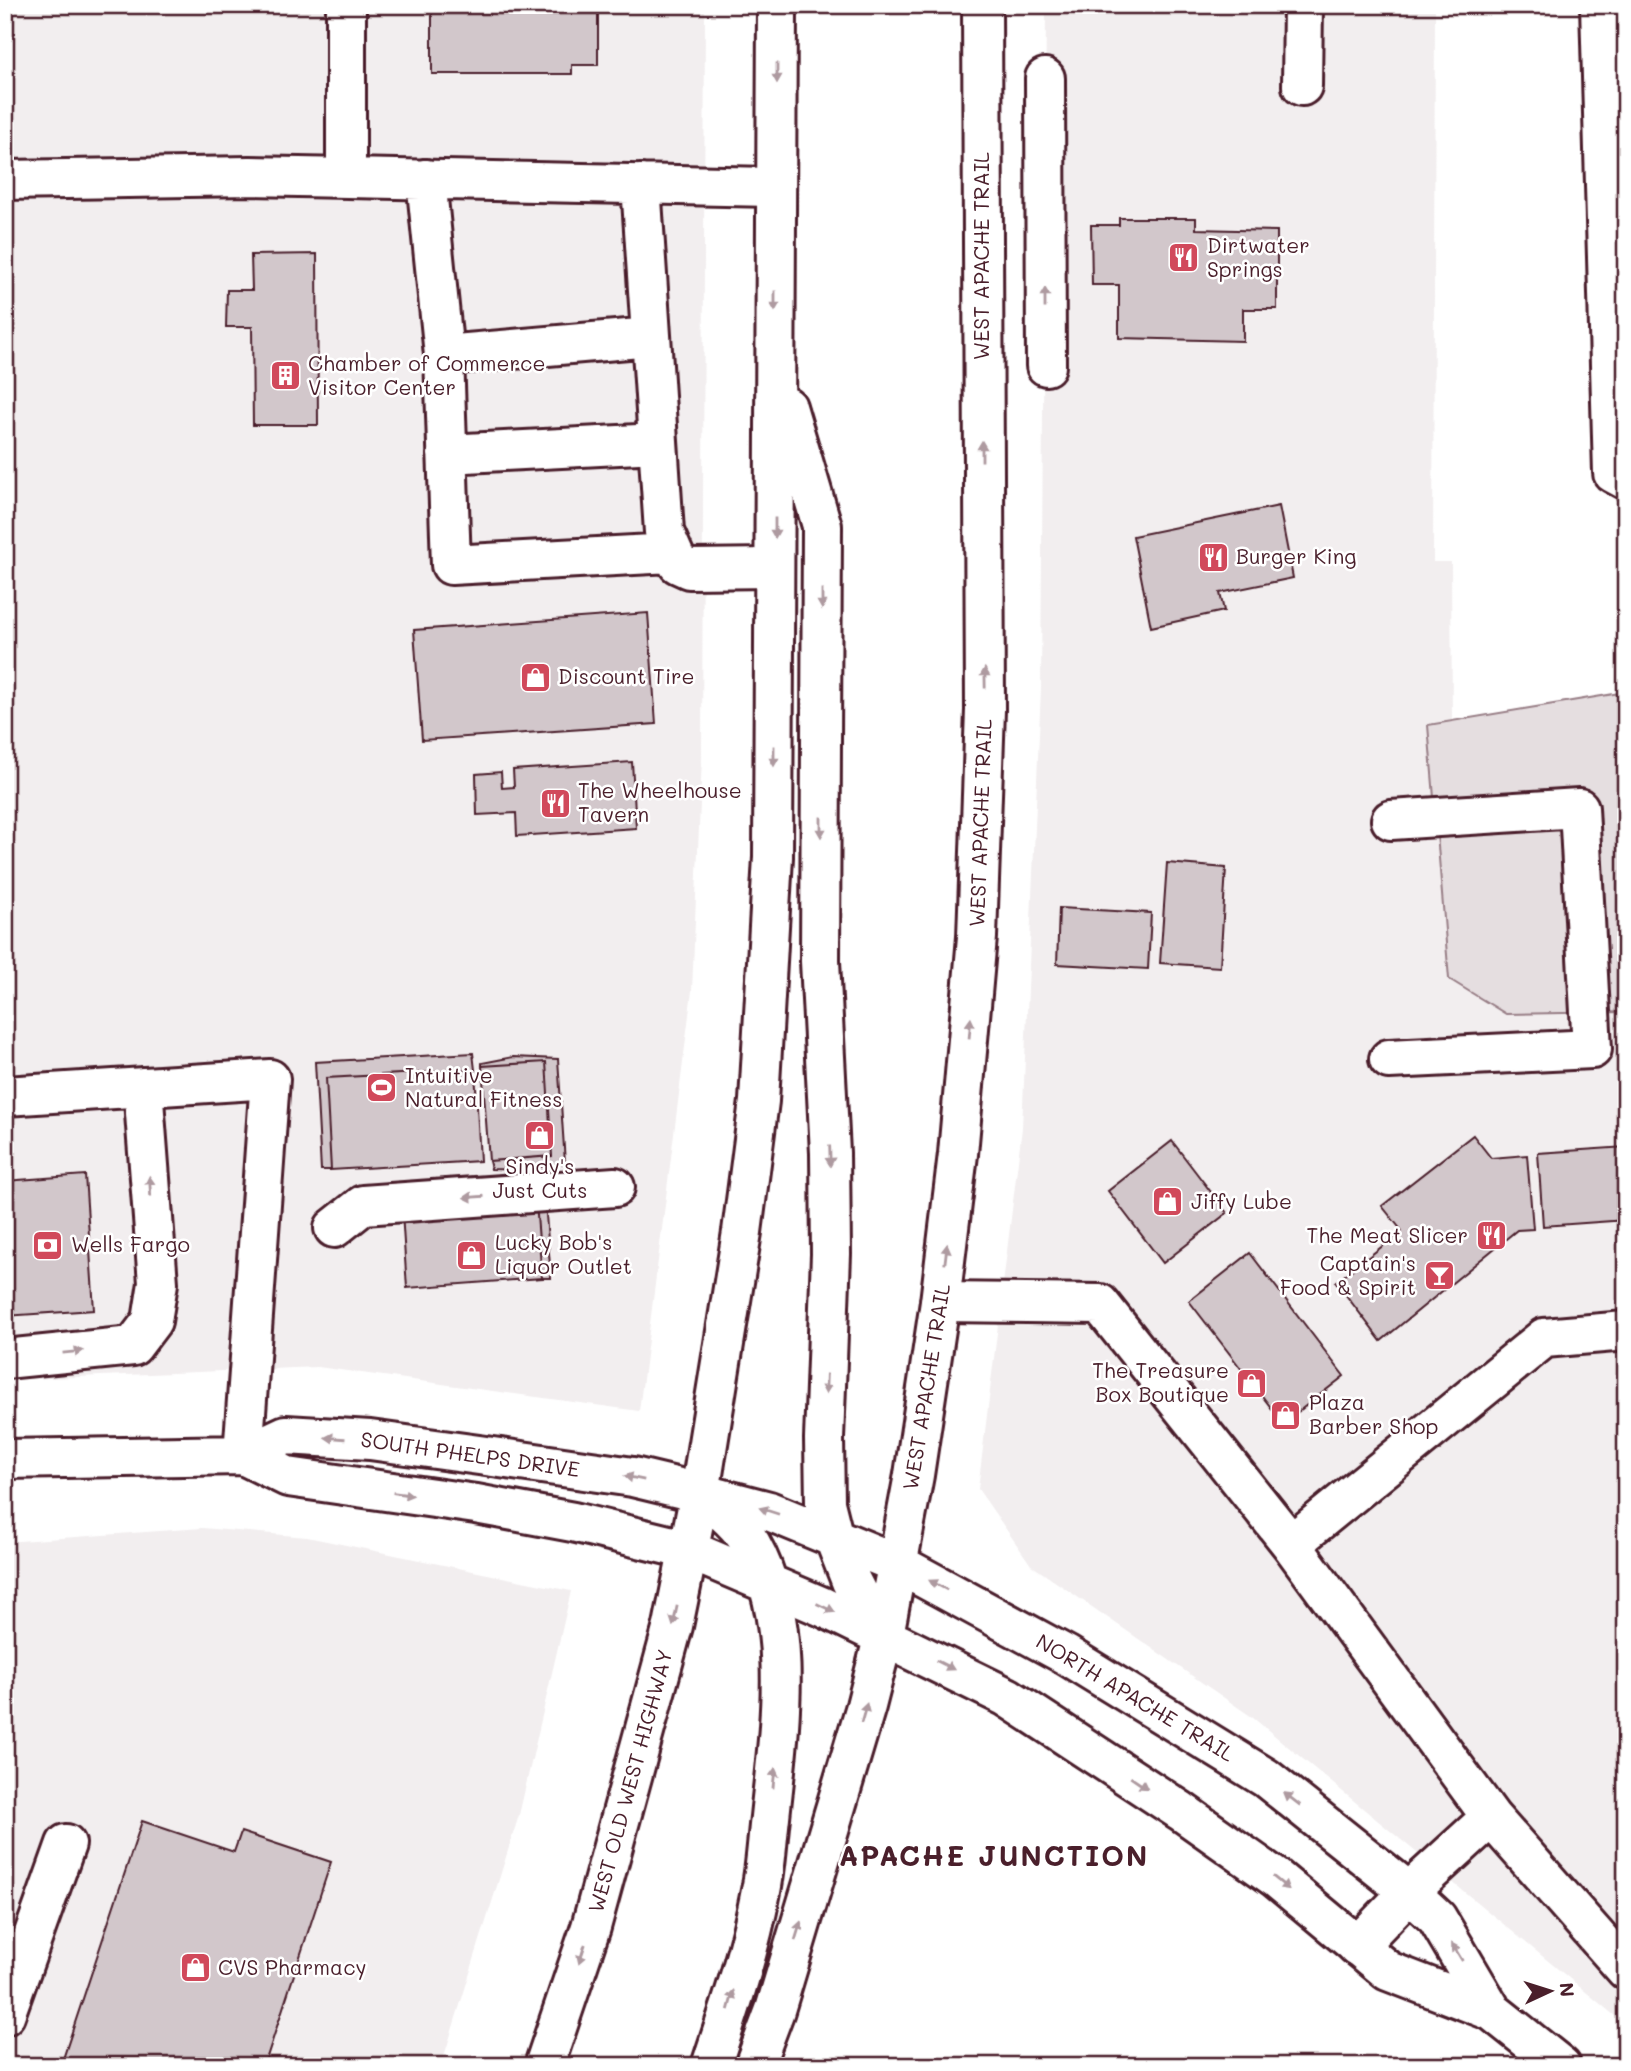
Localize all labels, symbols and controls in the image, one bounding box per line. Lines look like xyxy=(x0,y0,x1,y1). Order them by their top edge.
one-way arrow xyxy=(771,63,783,85)
street label: WEST APACHE TRAIL xyxy=(967,152,994,360)
place label: Dirtwater Springs xyxy=(1207,231,1310,282)
restaurant icon: Dirtwater Springs xyxy=(1167,241,1201,275)
one-way arrow xyxy=(1039,287,1051,309)
one-way arrow xyxy=(770,290,781,312)
place label: Chamber of Commerce Visitor Center xyxy=(308,349,545,400)
building icon: Chamber of Commerce Visitor Center xyxy=(268,359,302,393)
one-way arrow xyxy=(976,440,988,462)
one-way arrow xyxy=(769,518,780,540)
restaurant icon: Burger King xyxy=(1196,540,1230,574)
place label: Burger King xyxy=(1236,542,1357,569)
one-way arrow xyxy=(816,589,828,611)
shop icon: Discount Tire xyxy=(518,660,552,694)
place label: Discount Tire xyxy=(558,662,695,689)
one-way arrow xyxy=(979,667,991,689)
street label: WEST APACHE TRAIL xyxy=(962,718,997,928)
one-way arrow xyxy=(768,745,780,767)
place label: The Wheelhouse Tavern xyxy=(578,776,742,827)
restaurant icon: The Wheelhouse Tavern xyxy=(538,786,572,820)
one-way arrow xyxy=(815,816,826,838)
one-way arrow xyxy=(965,1017,976,1039)
place label: Intuitive Natural Fitness xyxy=(405,1061,562,1112)
sports icon: Intuitive Natural Fitness xyxy=(365,1071,399,1105)
shop icon: Sindy's Just Cuts xyxy=(523,1118,557,1152)
one-way arrow xyxy=(824,1145,835,1167)
place label: Sindy's Just Cuts xyxy=(492,1152,588,1203)
one-way arrow xyxy=(144,1174,155,1196)
shop icon: Jiffy Lube xyxy=(1151,1185,1185,1219)
place label: Jiffy Lube xyxy=(1191,1187,1292,1214)
one-way arrow xyxy=(462,1192,484,1203)
restaurant icon: The Meat Slicer xyxy=(1474,1219,1508,1253)
place label: The Meat Slicer xyxy=(1307,1221,1468,1248)
bank icon: Wells Fargo xyxy=(31,1228,65,1262)
place label: Lucky Bob's Liquor Outlet xyxy=(495,1228,632,1279)
place label: Wells Fargo xyxy=(71,1230,190,1257)
shop icon: Lucky Bob's Liquor Outlet xyxy=(455,1238,489,1272)
one-way arrow xyxy=(940,1243,951,1265)
place label: Captain's Food & Spirit xyxy=(1280,1249,1416,1300)
bar icon: Captain's Food & Spirit xyxy=(1422,1259,1456,1293)
street label: WEST APACHE TRAIL xyxy=(896,1282,955,1492)
one-way arrow xyxy=(62,1347,84,1358)
place label: The Treasure Box Boutique xyxy=(1092,1356,1229,1407)
shop icon: The Treasure Box Boutique xyxy=(1235,1366,1269,1400)
one-way arrow xyxy=(821,1373,832,1395)
place label: Plaza Barber Shop xyxy=(1309,1388,1438,1439)
shop icon: Plaza Barber Shop xyxy=(1269,1398,1303,1432)
street label: SOUTH PHELPS DRIVE xyxy=(359,1425,581,1482)
one-way arrow xyxy=(324,1432,346,1443)
one-way arrow xyxy=(623,1472,645,1483)
one-way arrow xyxy=(392,1489,414,1500)
one-way arrow xyxy=(758,1505,779,1516)
one-way arrow xyxy=(928,1580,948,1592)
one-way arrow xyxy=(816,1602,836,1614)
one-way arrow xyxy=(669,1606,680,1628)
street label: NORTH APACHE TRAIL xyxy=(1032,1627,1240,1767)
street label: WEST OLD WEST HIGHWAY xyxy=(581,1646,678,1915)
one-way arrow xyxy=(935,1659,955,1670)
one-way arrow xyxy=(859,1702,869,1723)
one-way arrow xyxy=(769,1767,780,1789)
one-way arrow xyxy=(1129,1776,1149,1789)
one-way arrow xyxy=(1283,1792,1301,1806)
district label: APACHE JUNCTION xyxy=(839,1837,1149,1873)
one-way arrow xyxy=(1273,1875,1290,1890)
one-way arrow xyxy=(794,1920,804,1941)
one-way arrow xyxy=(576,1943,587,1964)
one-way arrow xyxy=(1451,1943,1464,1962)
shop icon: CVS Pharmacy xyxy=(178,1951,212,1985)
place label: CVS Pharmacy xyxy=(218,1953,366,1980)
north arrow xyxy=(1516,1955,1586,2025)
text: N xyxy=(1554,1982,1580,1998)
one-way arrow xyxy=(726,1989,737,2011)

